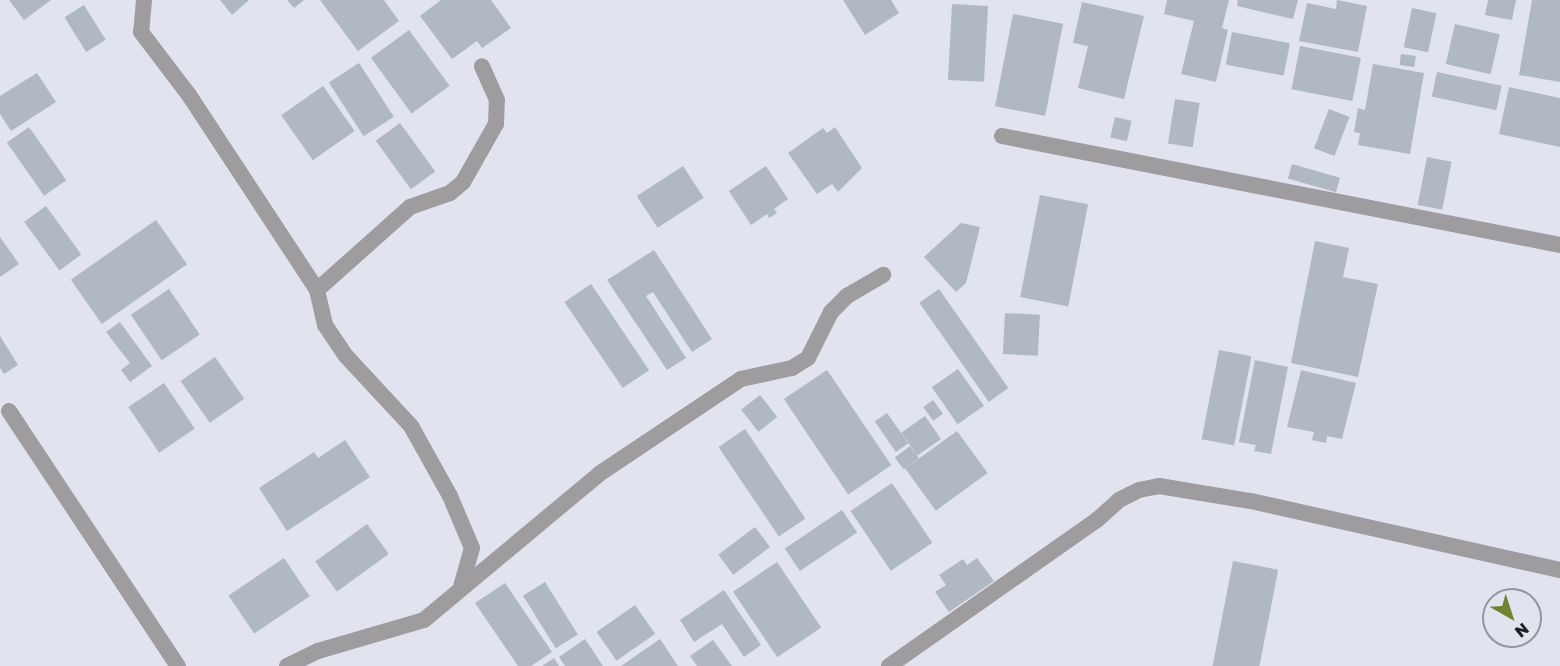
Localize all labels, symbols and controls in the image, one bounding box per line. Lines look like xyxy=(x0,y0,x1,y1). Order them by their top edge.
north arrow xyxy=(1482,588,1542,648)
text: N xyxy=(1511,619,1533,642)

